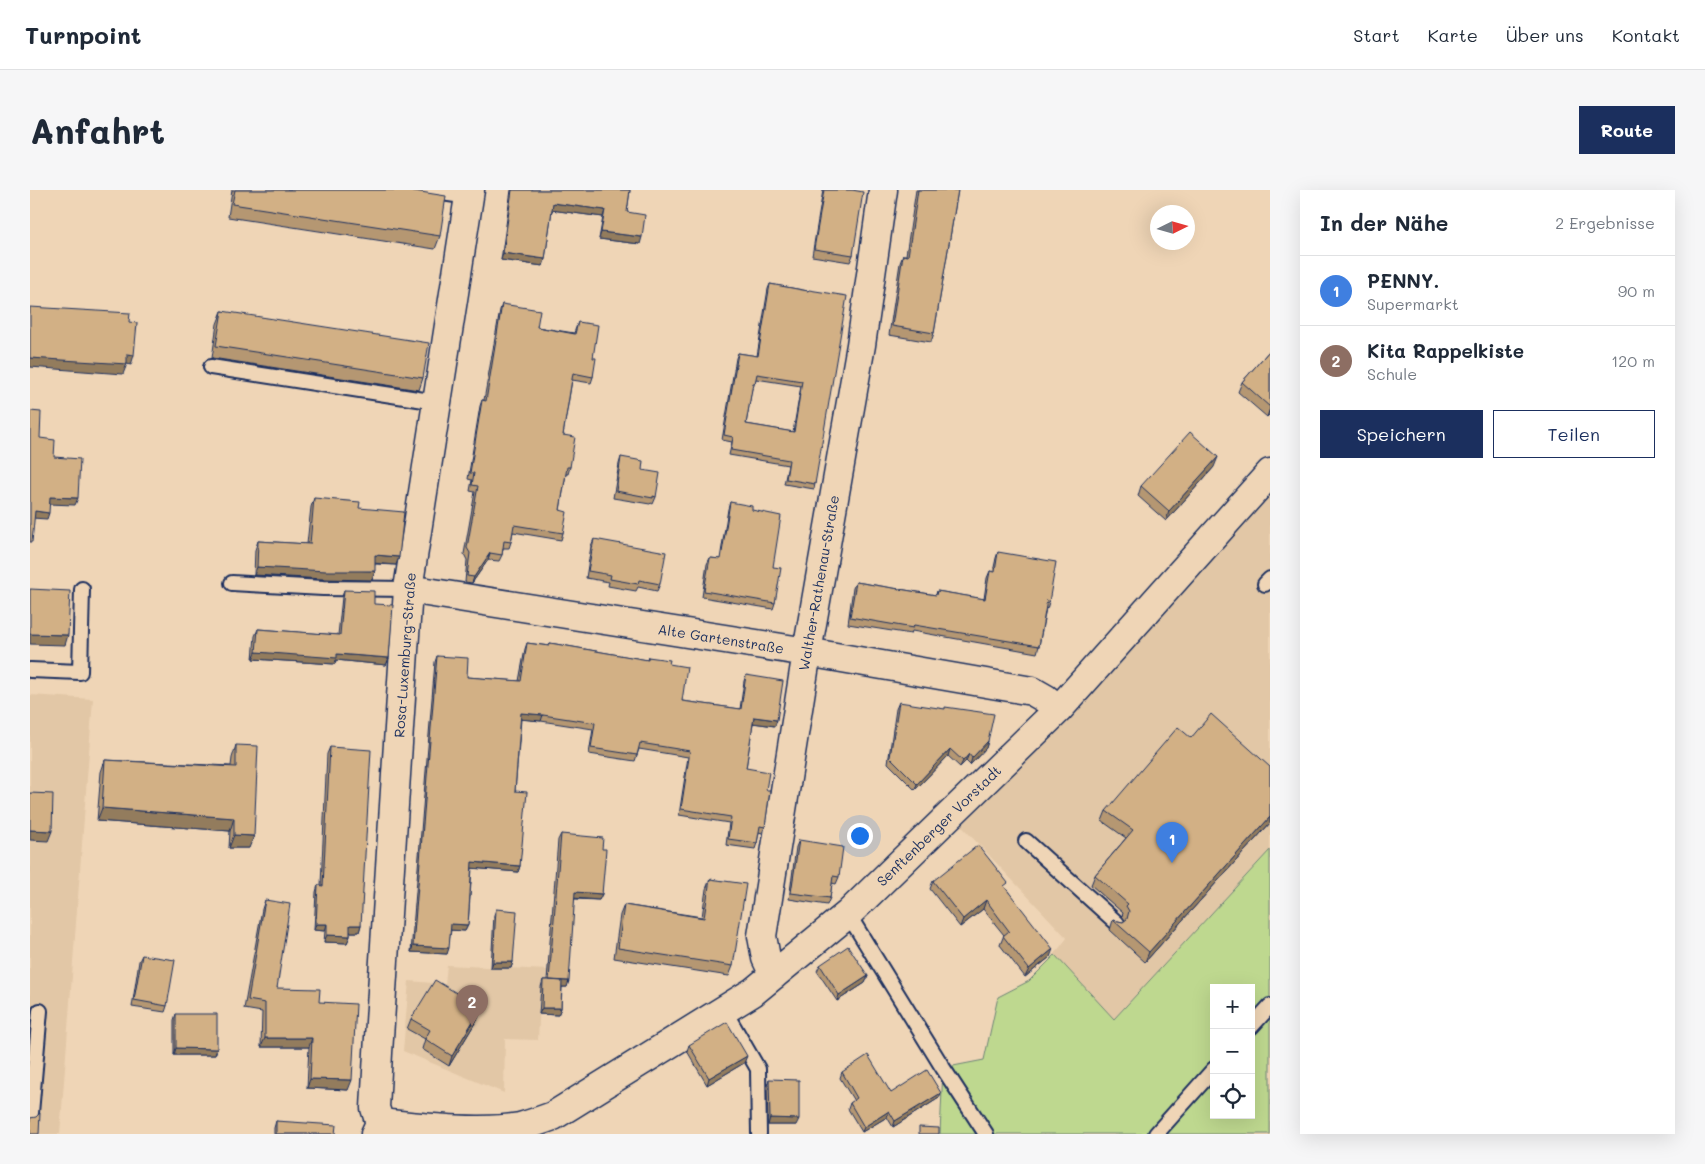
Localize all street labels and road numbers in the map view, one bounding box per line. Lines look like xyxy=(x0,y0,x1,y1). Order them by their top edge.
street label: Walther-Rathenau-Straße xyxy=(794,494,843,672)
street label: Rosa-Luxemburg-Straße xyxy=(389,572,420,738)
street label: Alte Gartenstraße xyxy=(657,619,786,658)
street label: Senftenberger Vorstadt xyxy=(872,761,1005,890)

